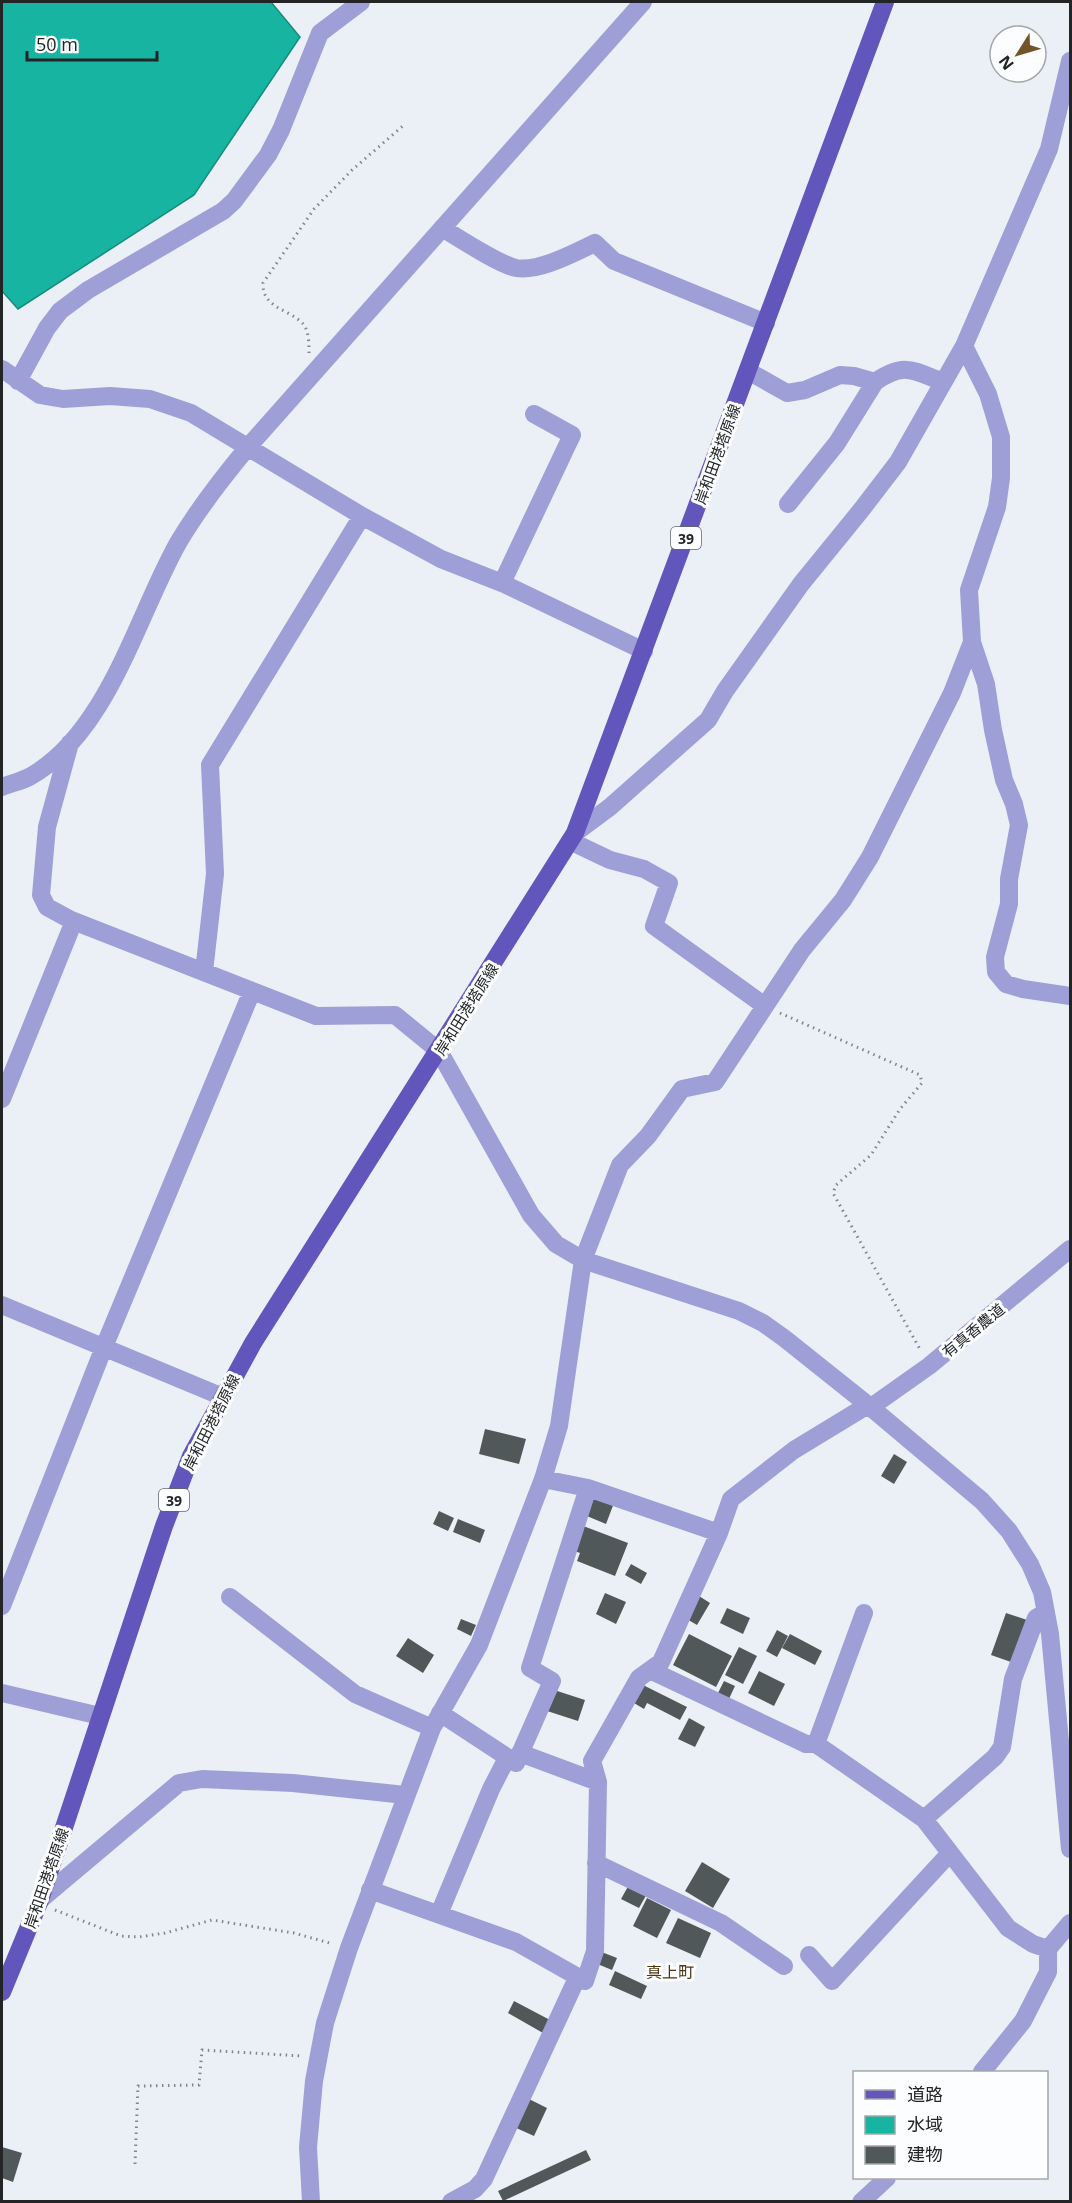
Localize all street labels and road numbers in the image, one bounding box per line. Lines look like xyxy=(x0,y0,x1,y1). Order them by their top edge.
street label: 岸和田港塔原線 xyxy=(690,401,744,507)
road number: 39 xyxy=(671,527,701,549)
street label: 岸和田港塔原線 xyxy=(430,959,502,1059)
street label: 有真香農道 xyxy=(938,1299,1008,1361)
street label: 岸和田港塔原線 xyxy=(178,1371,244,1473)
road number: 39 xyxy=(159,1489,189,1511)
street label: 岸和田港塔原線 xyxy=(19,1825,73,1931)

